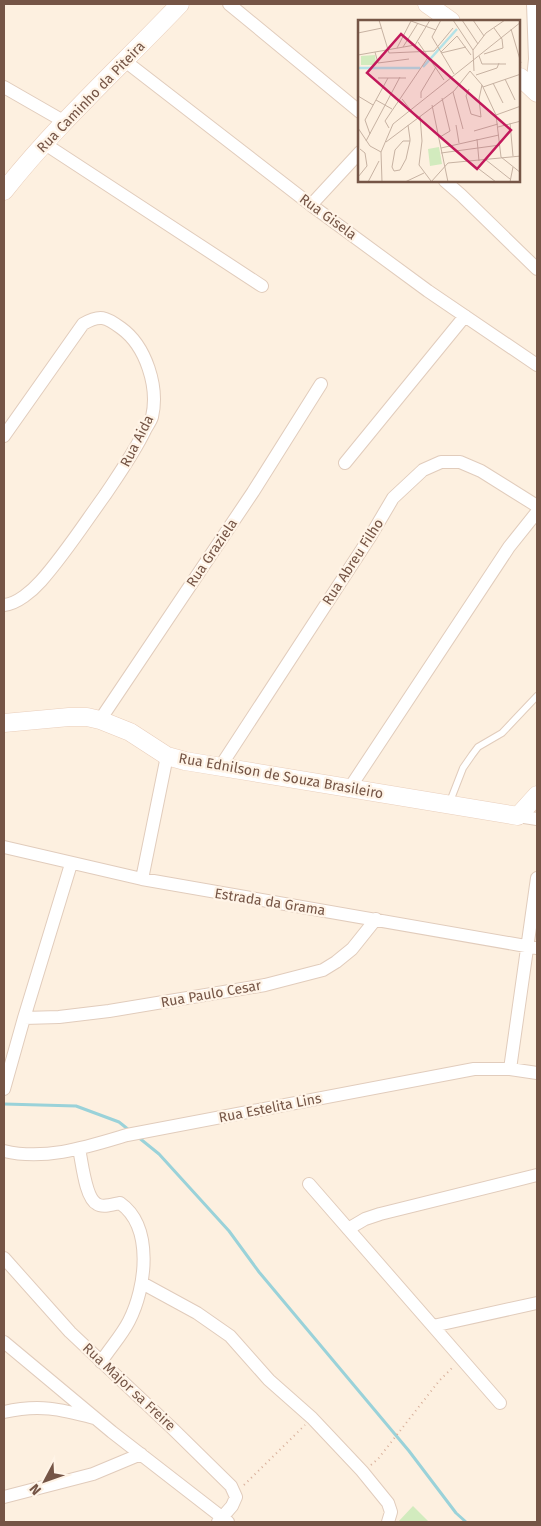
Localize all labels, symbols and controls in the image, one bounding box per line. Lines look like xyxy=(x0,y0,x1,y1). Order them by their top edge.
inset map xyxy=(358,20,521,182)
street label: Rua Caminho da Piteira xyxy=(33,38,149,156)
street label: Rua Gisela xyxy=(296,191,360,243)
street label: Rua Aida xyxy=(117,412,157,470)
street label: Rua Graziela xyxy=(183,516,241,590)
street label: Rua Abreu Filho xyxy=(319,516,387,608)
street label: Rua Ednilson de Souza Brasileiro xyxy=(177,750,385,802)
street label: Estrada da Grama xyxy=(213,885,327,919)
street label: Rua Paulo Cesar xyxy=(159,977,263,1011)
street label: Rua Estelita Lins xyxy=(217,1090,323,1126)
street label: Rua Major sa Freire xyxy=(79,1340,179,1434)
north arrow xyxy=(20,1456,70,1506)
text: N xyxy=(26,1480,45,1498)

